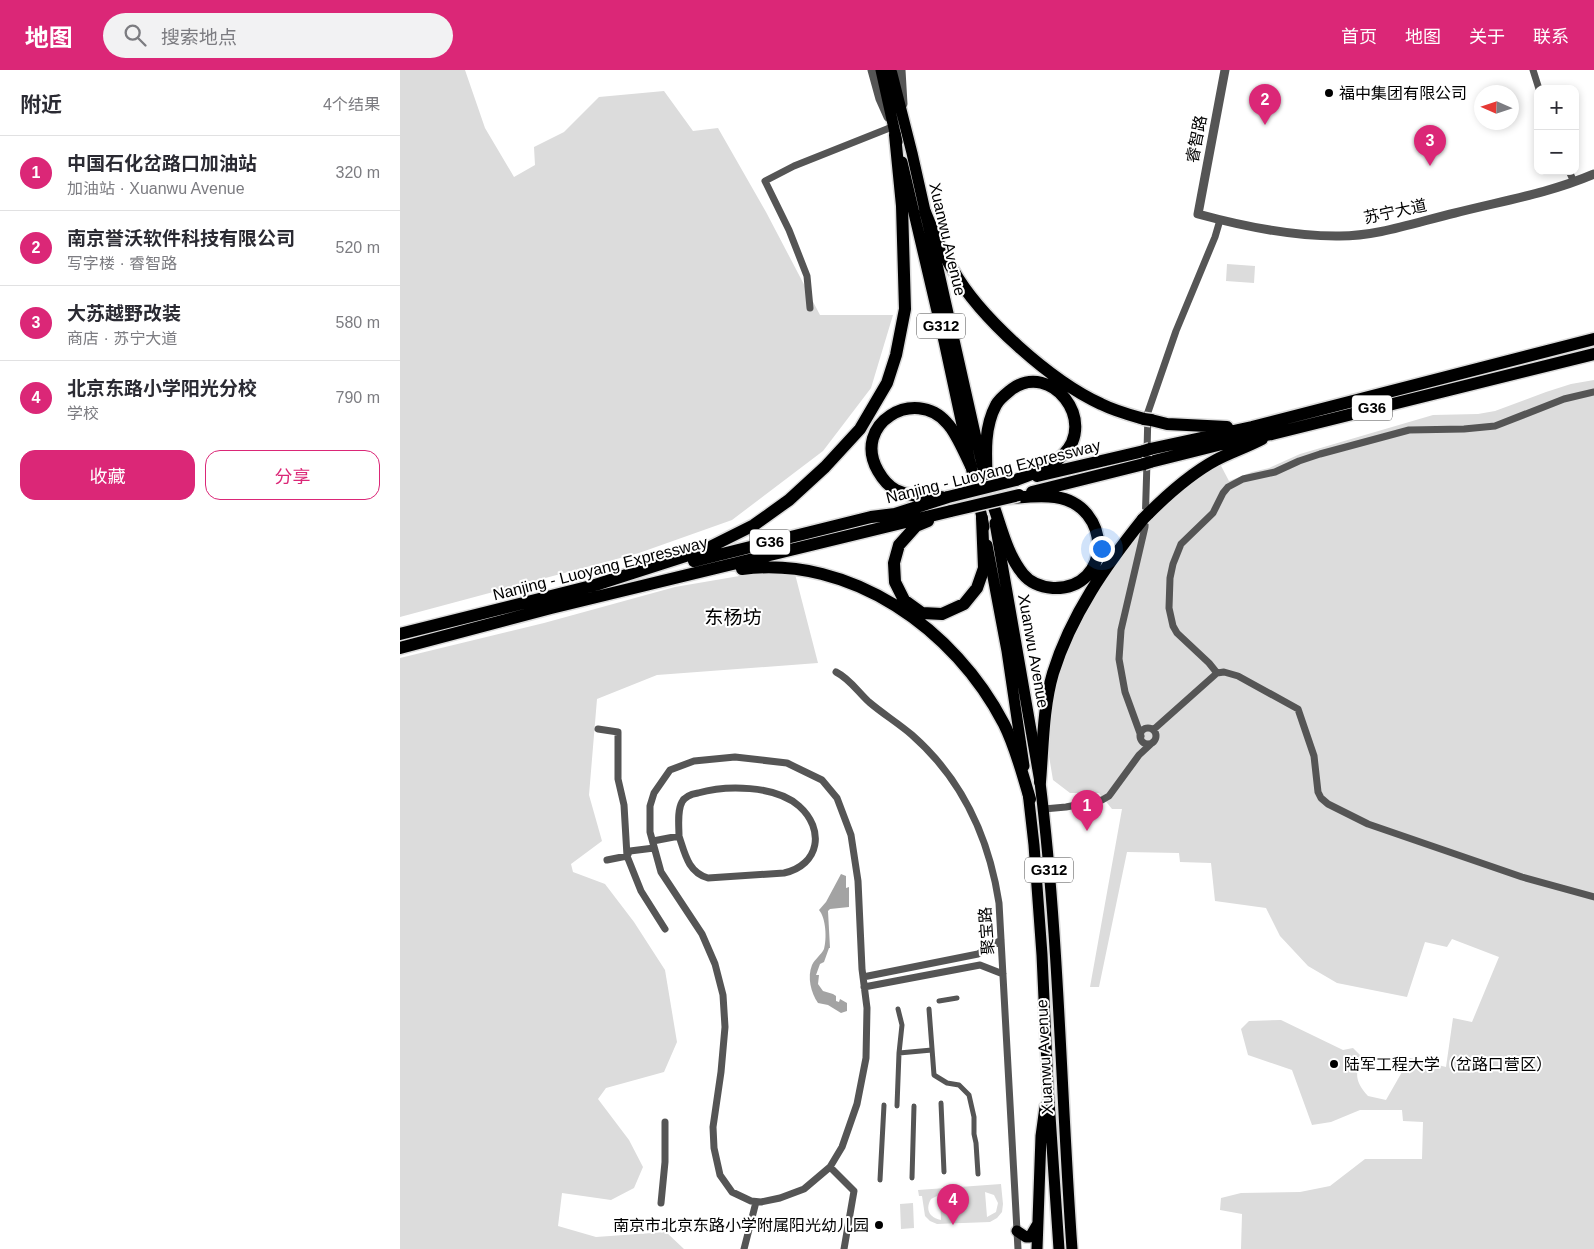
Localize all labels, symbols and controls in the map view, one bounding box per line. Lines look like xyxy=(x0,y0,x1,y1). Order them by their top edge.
search box xyxy=(103,13,453,58)
icon: search xyxy=(121,21,149,49)
text: 地图 xyxy=(25,24,73,51)
text: 搜索地点 xyxy=(161,27,237,48)
text: 首页 xyxy=(1341,27,1377,47)
text: 地图 xyxy=(1405,27,1441,47)
text: 关于 xyxy=(1469,27,1505,47)
text: 联系 xyxy=(1533,27,1569,47)
pin: 2 xyxy=(1249,84,1281,125)
place label: 福中集团有限公司 xyxy=(1339,85,1467,102)
north arrow xyxy=(1474,85,1519,130)
map controls xyxy=(1534,85,1579,175)
button: + xyxy=(1534,85,1579,130)
marker: 福中集团有限公司 xyxy=(1323,87,1335,99)
text: 附近 xyxy=(20,93,62,116)
text: 4个结果 xyxy=(323,96,380,113)
street label: 睿智路 xyxy=(1184,114,1209,164)
pin: 3 xyxy=(1414,125,1446,166)
button: − xyxy=(1534,130,1579,175)
text: 中国石化岔路口加油站 xyxy=(67,153,257,174)
text: 1 xyxy=(32,164,40,181)
text: 320 m xyxy=(336,164,380,181)
text: 加油站 · Xuanwu Avenue xyxy=(67,180,245,197)
street label: Xuanwu Avenue xyxy=(926,181,969,297)
street label: 苏宁大道 xyxy=(1362,197,1428,226)
text: 南京誉沃软件科技有限公司 xyxy=(67,228,295,249)
text: 2 xyxy=(32,239,40,256)
text: 520 m xyxy=(336,239,380,256)
text: 写字楼 · 睿智路 xyxy=(67,255,177,272)
text: 大苏越野改装 xyxy=(67,303,181,324)
text: 3 xyxy=(32,314,40,331)
text: 580 m xyxy=(336,314,380,331)
road number: G312 xyxy=(917,314,965,338)
text: 商店 · 苏宁大道 xyxy=(67,330,177,347)
text: 北京东路小学阳光分校 xyxy=(67,378,257,399)
text: 4 xyxy=(32,389,40,406)
text: 790 m xyxy=(336,389,380,406)
road number: G36 xyxy=(1352,396,1392,420)
text: 学校 xyxy=(67,405,99,422)
street label: Nanjing - Luoyang Expressway xyxy=(884,437,1102,506)
button: 收藏 xyxy=(20,450,195,500)
button: 分享 xyxy=(205,450,380,500)
road number: G36 xyxy=(750,530,790,554)
street label: Nanjing - Luoyang Expressway xyxy=(491,534,709,603)
your location xyxy=(1089,536,1115,562)
street label: Xuanwu Avenue xyxy=(1015,593,1052,709)
district label: 东杨坊 xyxy=(704,607,762,628)
pin: 1 xyxy=(1071,790,1103,831)
road number: G312 xyxy=(1025,858,1073,882)
street label: 聚宝路 xyxy=(976,906,997,956)
street label: Xuanwu Avenue xyxy=(1033,999,1056,1115)
place label: 陆军工程大学（岔路口营区） xyxy=(1344,1056,1552,1073)
marker: 陆军工程大学（岔路口营区） xyxy=(1328,1058,1340,1070)
pin: 4 xyxy=(937,1184,969,1225)
place label: 南京市北京东路小学附属阳光幼儿园 xyxy=(613,1217,869,1234)
marker: 南京市北京东路小学附属阳光幼儿园 xyxy=(873,1219,885,1231)

